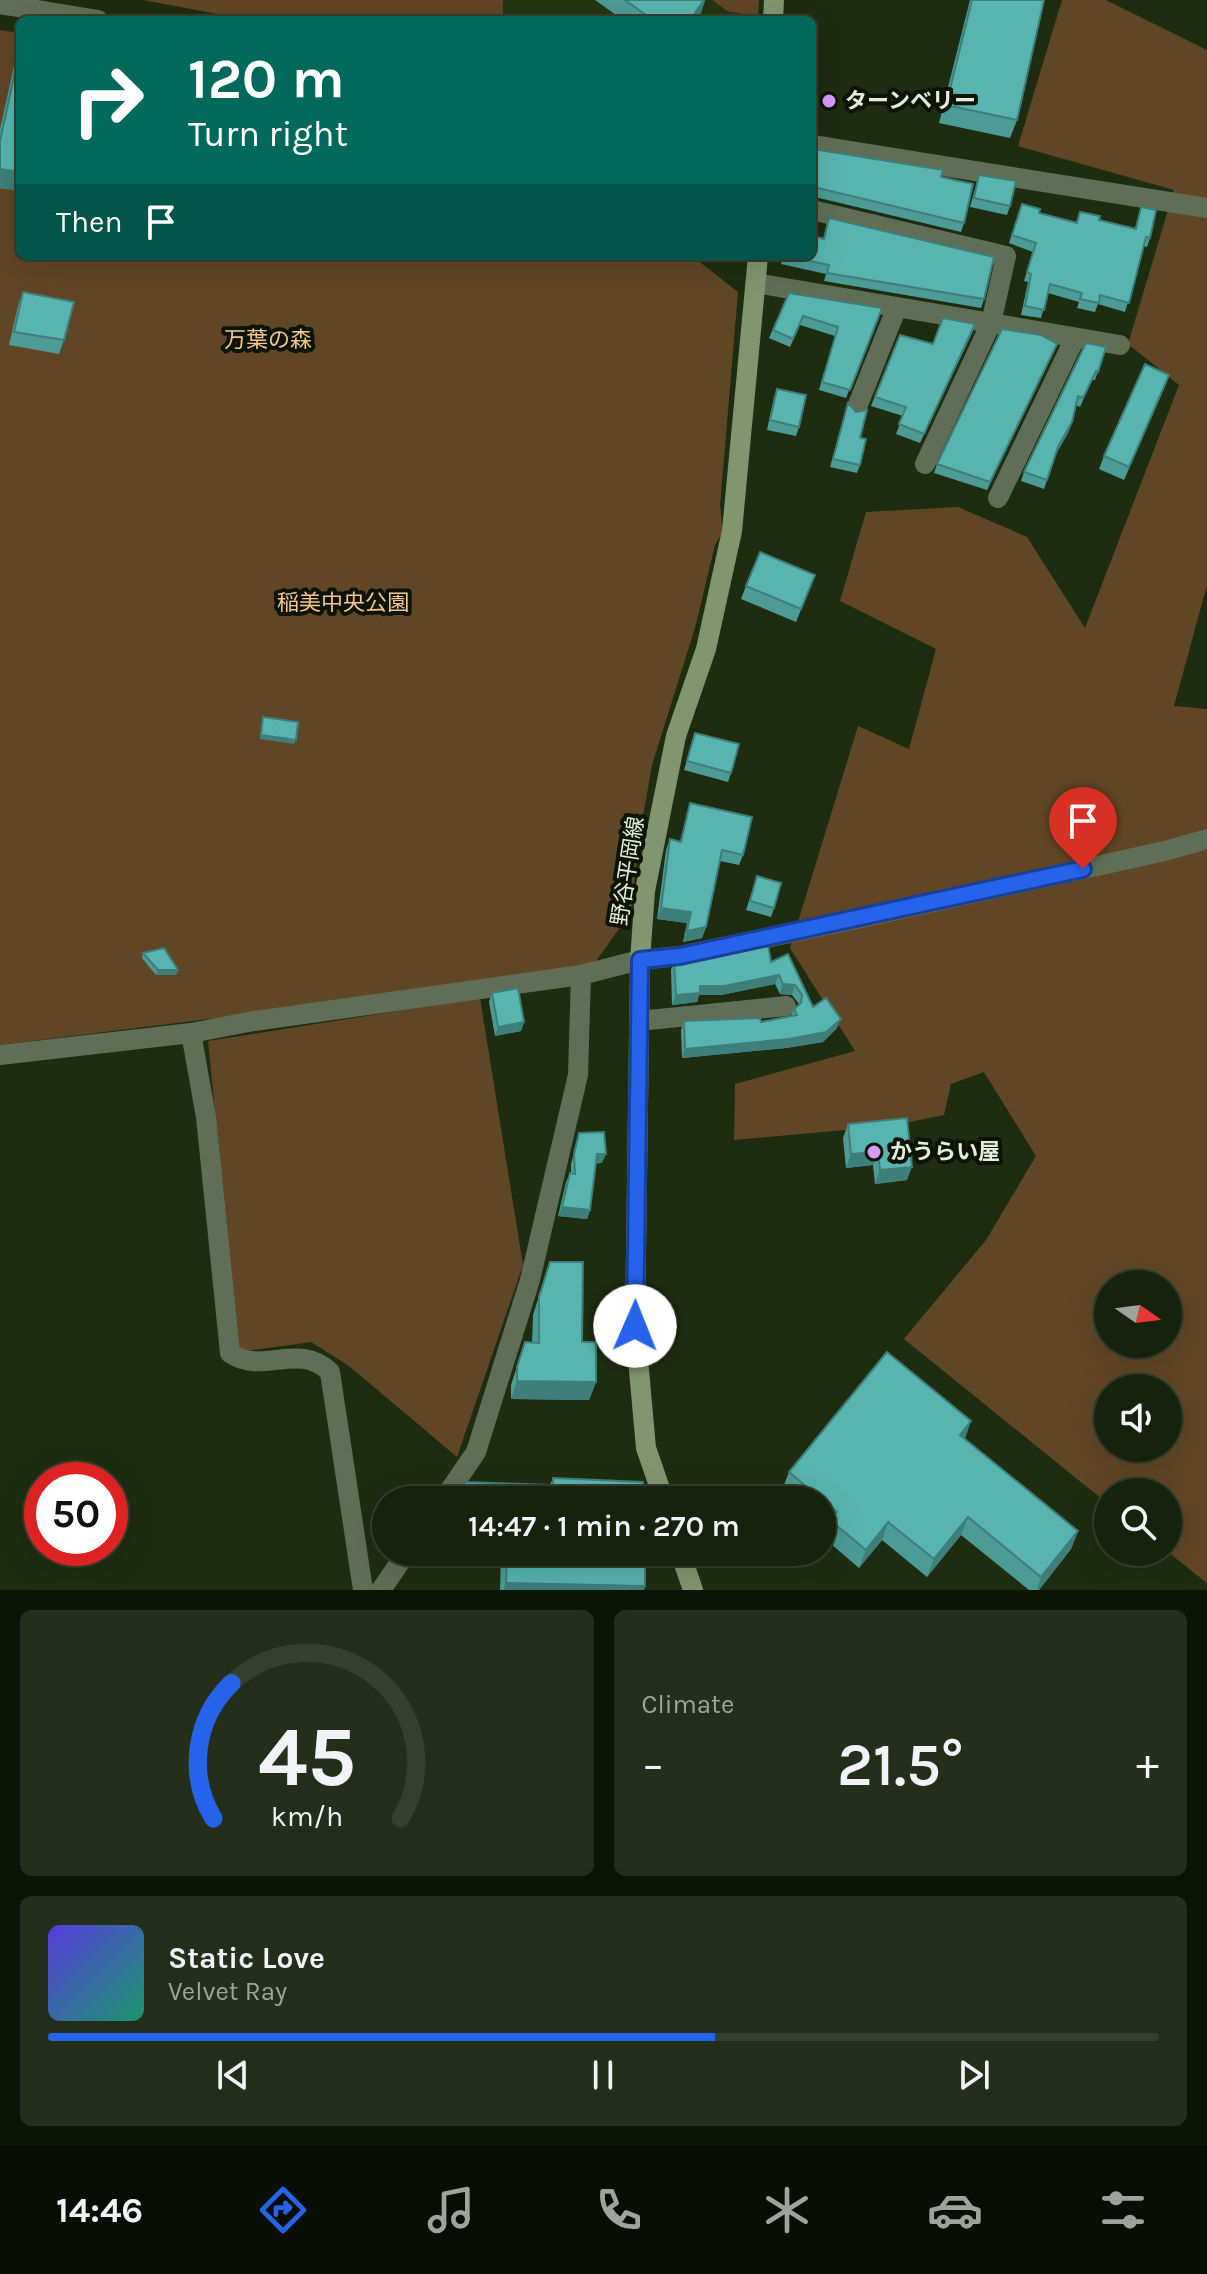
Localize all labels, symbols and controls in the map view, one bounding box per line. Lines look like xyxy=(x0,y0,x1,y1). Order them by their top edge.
text: 120 m xyxy=(188,46,345,111)
icon: right xyxy=(56,48,160,152)
place label: ターンベリー xyxy=(845,88,976,114)
marker: ターンベリー xyxy=(820,92,838,110)
text: Turn right xyxy=(188,113,348,155)
icon: arrive xyxy=(139,200,183,244)
text: Then xyxy=(56,204,123,240)
park label: 万葉の森 xyxy=(224,327,312,353)
park label: 稲美中央公園 xyxy=(277,590,409,616)
pin xyxy=(1049,787,1117,869)
icon: arrive xyxy=(1061,799,1105,843)
street label: 野谷平岡線 xyxy=(607,815,649,927)
place label: かうらい屋 xyxy=(890,1139,1000,1165)
marker: かうらい屋 xyxy=(865,1143,883,1161)
north arrow xyxy=(1094,1270,1182,1358)
map controls xyxy=(1094,1270,1182,1566)
position arrow xyxy=(593,1284,677,1368)
button: sound xyxy=(1094,1374,1182,1462)
speed limit sign: 50 xyxy=(24,1462,128,1566)
button: search xyxy=(1094,1478,1182,1566)
text: 14:47 · 1 min · 270 m xyxy=(468,1508,740,1544)
text: Climate xyxy=(642,1689,734,1720)
text: 45 xyxy=(258,1709,356,1806)
text: 21.5° xyxy=(837,1730,963,1800)
text: − xyxy=(642,1739,665,1790)
text: + xyxy=(1136,1739,1159,1790)
text: km/h xyxy=(271,1800,343,1833)
text: Static Love xyxy=(168,1940,325,1976)
text: Velvet Ray xyxy=(168,1976,287,2007)
icon: previous xyxy=(211,2053,255,2097)
icon: pause xyxy=(581,2053,625,2097)
icon: next xyxy=(952,2053,996,2097)
icon: directions xyxy=(255,2182,311,2238)
icon: music xyxy=(423,2182,479,2238)
icon: phone xyxy=(591,2182,647,2238)
icon: climate xyxy=(759,2182,815,2238)
icon: car xyxy=(927,2182,983,2238)
icon: filters xyxy=(1095,2182,1151,2238)
text: 14:46 xyxy=(56,2189,143,2231)

